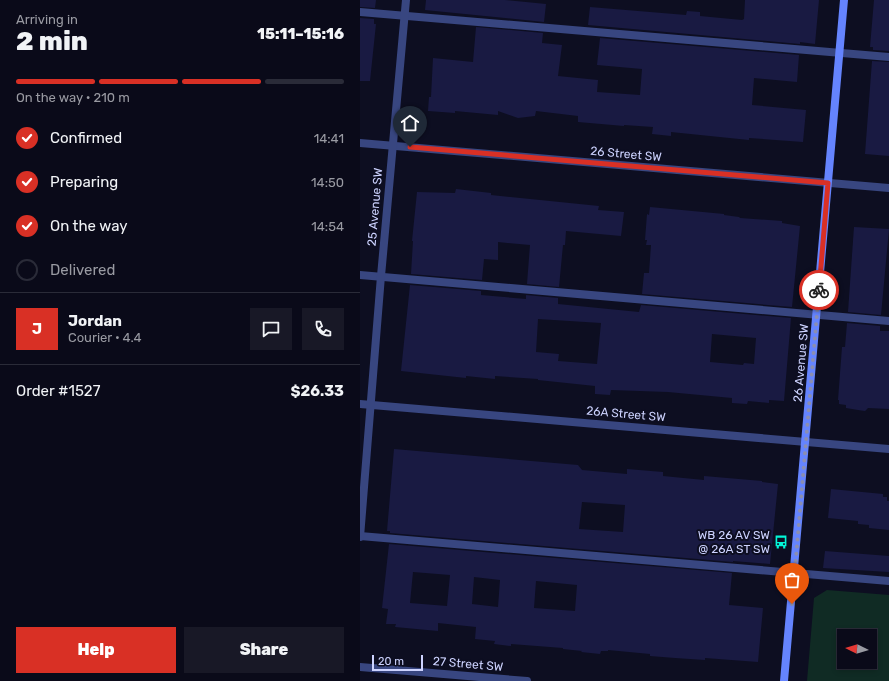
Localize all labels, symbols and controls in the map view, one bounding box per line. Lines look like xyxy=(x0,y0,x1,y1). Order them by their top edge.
text: Arriving in xyxy=(16,12,78,27)
text: 15:11–15:16 xyxy=(257,25,344,43)
text: 2 min xyxy=(16,26,88,57)
text: On the way · 210 m xyxy=(16,90,130,105)
pin xyxy=(393,106,427,147)
icon: home xyxy=(399,112,421,134)
icon: check xyxy=(16,127,38,149)
text: Confirmed xyxy=(50,129,122,147)
text: 14:41 xyxy=(314,131,344,146)
street label: 26 Street SW xyxy=(590,144,663,164)
street label: 25 Avenue SW xyxy=(365,167,385,247)
icon: check xyxy=(16,171,38,193)
text: Preparing xyxy=(50,173,118,191)
text: 14:50 xyxy=(311,175,344,190)
icon: check xyxy=(16,215,38,237)
text: On the way xyxy=(50,217,128,235)
text: 14:54 xyxy=(311,219,344,234)
text: Delivered xyxy=(50,261,115,279)
courier xyxy=(799,270,839,310)
icon: bike xyxy=(808,279,830,301)
button: chat xyxy=(250,308,292,350)
button: phone xyxy=(302,308,344,350)
text: Jordan xyxy=(68,312,122,330)
text: J xyxy=(32,320,42,338)
street label: 26 Avenue SW xyxy=(791,323,811,403)
text: Courier · 4.4 xyxy=(68,330,142,345)
text: Order #1527 xyxy=(16,382,100,400)
text: $26.33 xyxy=(290,382,344,400)
street label: 26A Street SW xyxy=(586,404,667,424)
place label: WB 26 AV SW @ 26A ST SW xyxy=(698,528,770,556)
bus stop icon: WB 26 AV SW @ 26A ST SW xyxy=(773,534,789,550)
pin xyxy=(775,563,809,604)
icon: bag xyxy=(781,569,803,591)
button: Help xyxy=(16,627,176,673)
button: Share xyxy=(184,627,344,673)
north arrow xyxy=(837,629,877,669)
map controls xyxy=(837,629,877,669)
scale bar xyxy=(372,653,423,672)
street label: 27 Street SW xyxy=(432,654,504,674)
text: 20 m xyxy=(378,655,404,668)

